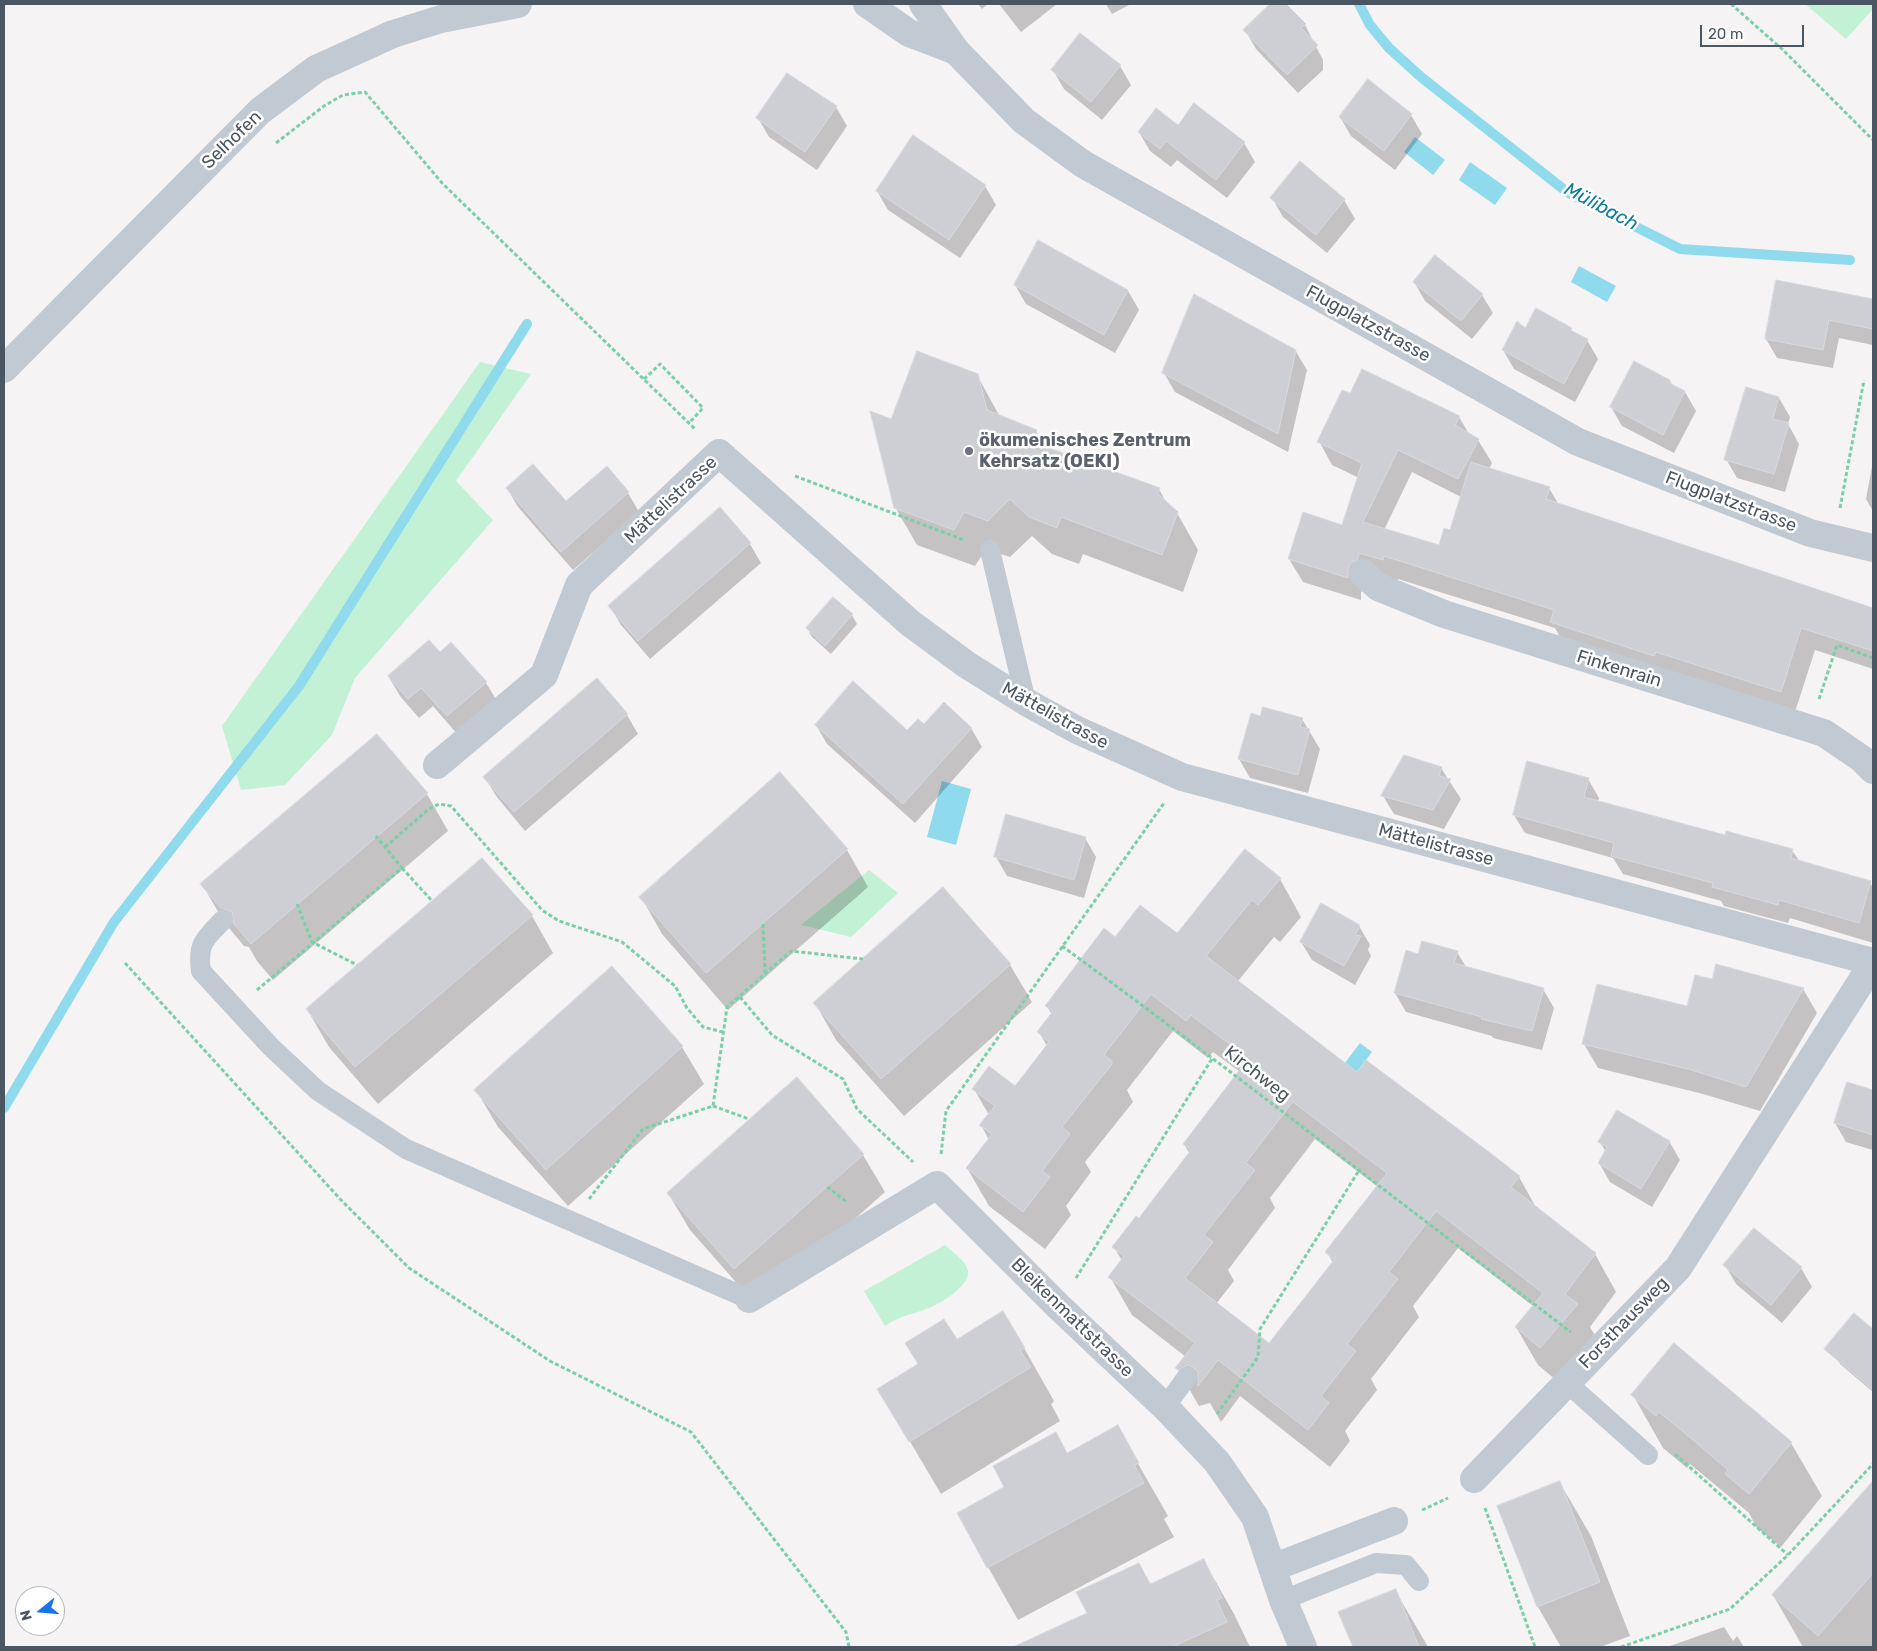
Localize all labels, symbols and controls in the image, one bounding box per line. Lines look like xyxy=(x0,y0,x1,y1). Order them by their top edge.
scale bar xyxy=(1702,15,1806,47)
text: 20 m xyxy=(1708,25,1743,43)
street label: Selhofen xyxy=(198,106,266,174)
water label: Mülibach xyxy=(1560,178,1642,236)
street label: Flugplatzstrasse xyxy=(1302,281,1434,367)
place label: ökumenisches Zentrum Kehrsatz (OEKI) xyxy=(979,430,1191,472)
marker: ökumenisches Zentrum Kehrsatz (OEKI) xyxy=(963,445,975,457)
street label: Mättelistrasse xyxy=(620,452,722,548)
street label: Flugplatzstrasse xyxy=(1662,467,1800,537)
street label: Finkenrain xyxy=(1574,646,1664,692)
street label: Mättelistrasse xyxy=(998,678,1112,754)
street label: Mättelistrasse xyxy=(1376,819,1496,871)
street label: Kirchweg xyxy=(1220,1042,1294,1106)
street label: Bleikenmattstrasse xyxy=(1006,1254,1138,1382)
street label: Forsthausweg xyxy=(1575,1273,1673,1373)
north arrow xyxy=(15,1586,65,1636)
text: N xyxy=(17,1608,36,1623)

